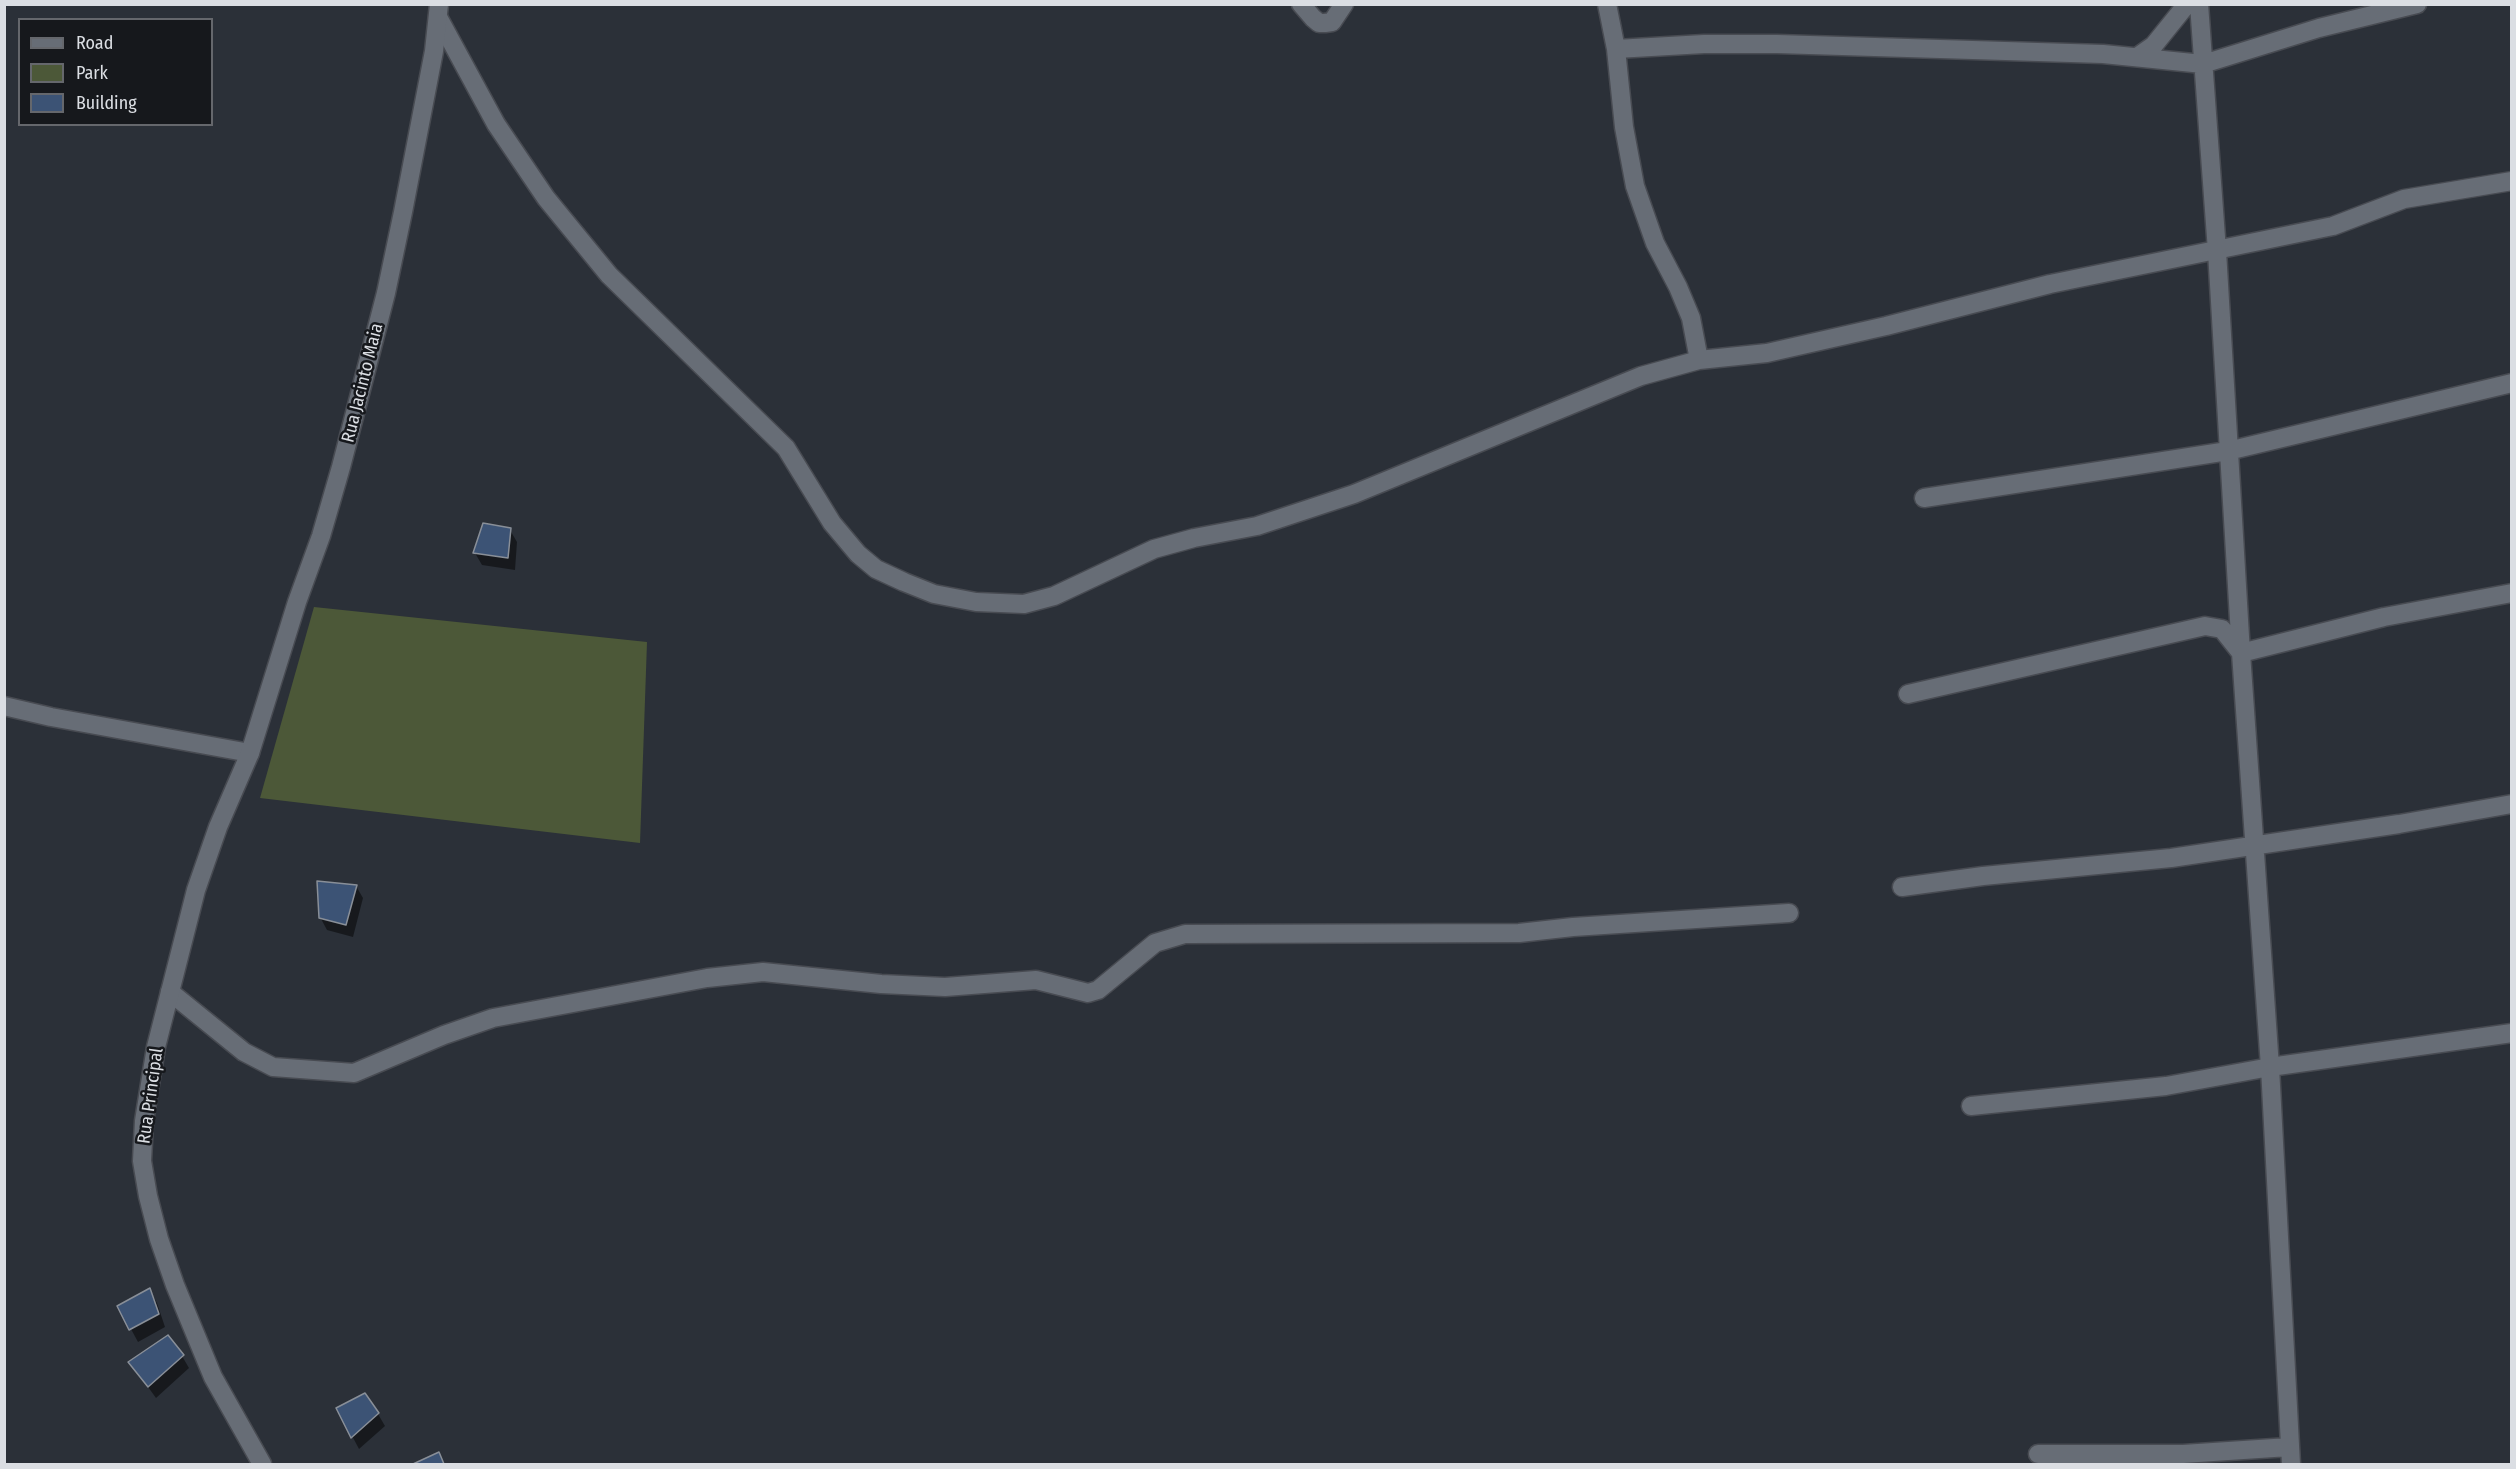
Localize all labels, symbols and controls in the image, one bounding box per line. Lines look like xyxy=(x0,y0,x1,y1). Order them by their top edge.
legend xyxy=(18,18,213,126)
text: Road xyxy=(76,32,113,54)
text: Park xyxy=(76,62,108,84)
text: Building xyxy=(76,92,137,114)
street label: Rua Jacinto Maia xyxy=(338,321,388,445)
street label: Rua Principal xyxy=(134,1047,168,1145)

